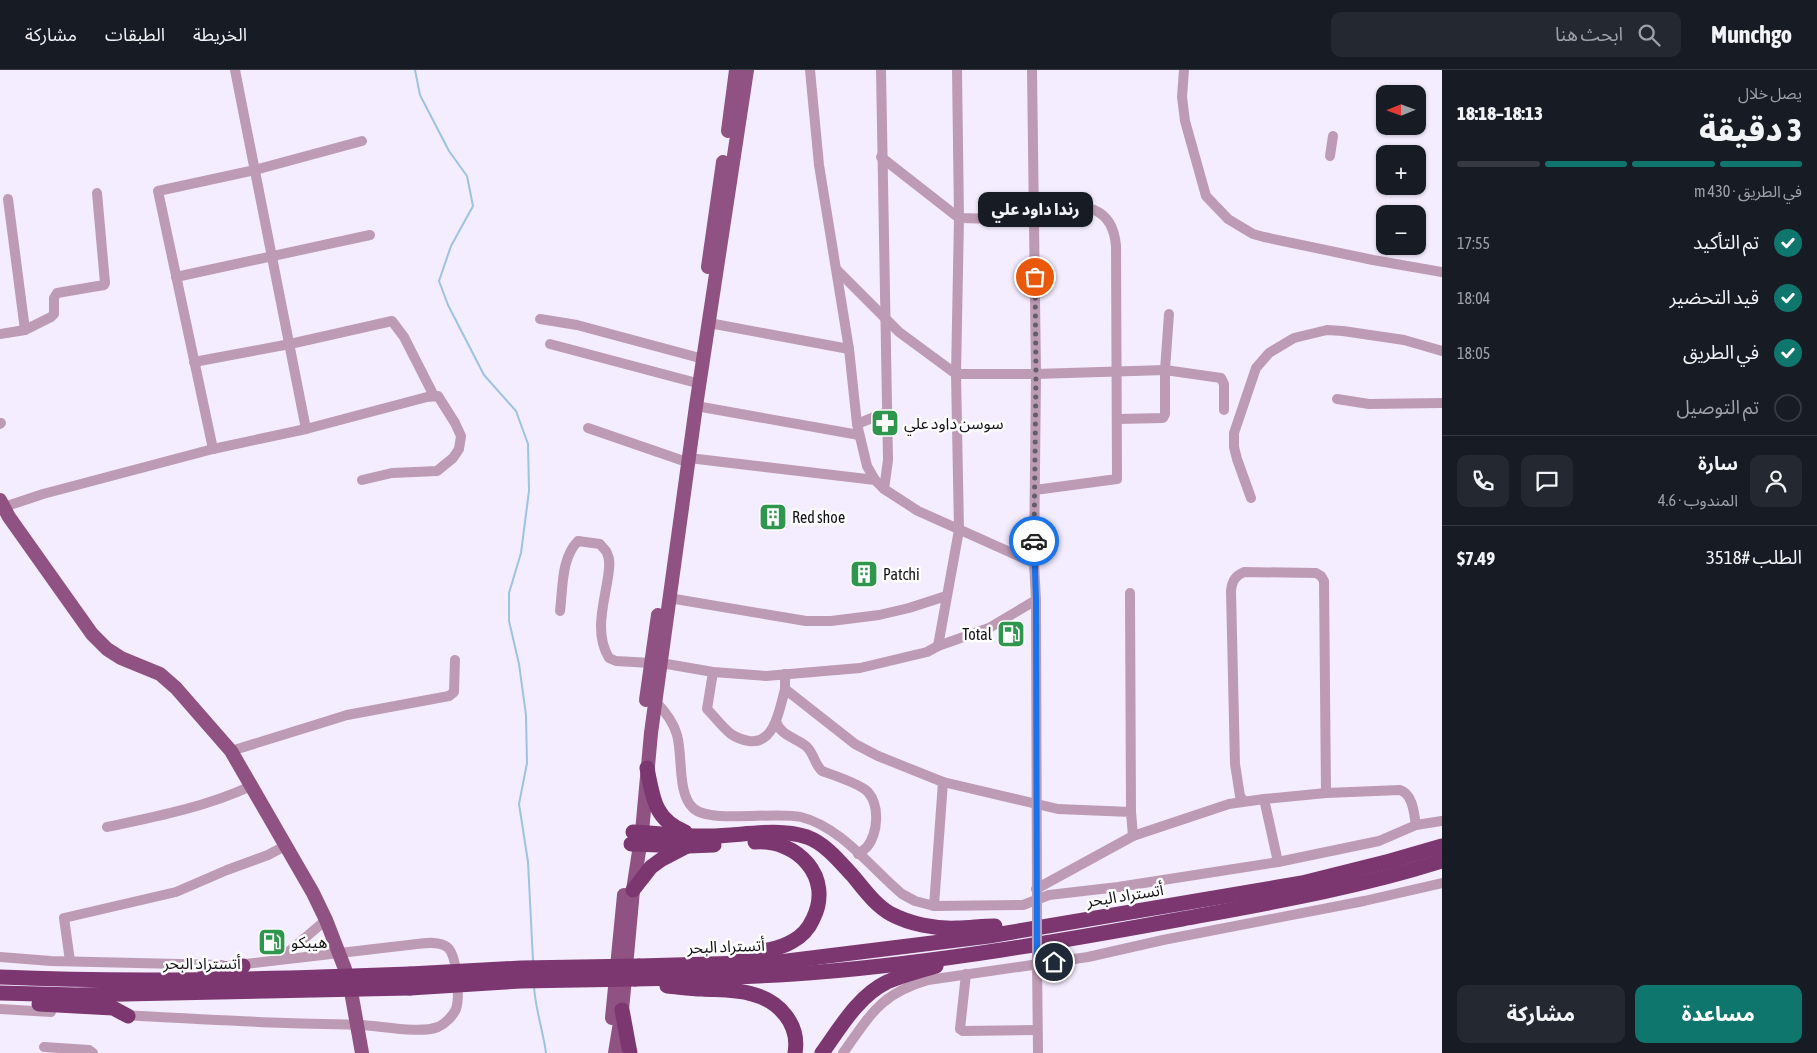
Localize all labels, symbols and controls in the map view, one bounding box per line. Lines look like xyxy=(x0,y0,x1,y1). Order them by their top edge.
search box xyxy=(1331,12,1681,57)
icon: search xyxy=(1635,21,1663,49)
text: Munchgo xyxy=(1711,21,1792,48)
text: ابحث هنا xyxy=(1555,23,1623,45)
text: مشاركة xyxy=(25,24,77,45)
text: الطبقات xyxy=(105,24,165,45)
text: الخريطة xyxy=(193,24,247,45)
text: يصل خلال xyxy=(1738,84,1802,102)
north arrow xyxy=(1376,85,1426,135)
map controls xyxy=(1376,85,1426,255)
text: 18:13–18:18 xyxy=(1457,102,1543,124)
text: 3 دقيقة xyxy=(1699,111,1802,148)
button: + xyxy=(1376,145,1426,195)
text: في الطريق · 430 m xyxy=(1694,182,1802,200)
callout: رندا داود علي xyxy=(978,192,1092,227)
text: رندا داود علي xyxy=(992,200,1079,218)
button: − xyxy=(1376,205,1426,255)
icon: check xyxy=(1774,229,1802,257)
text: تم التأكيد xyxy=(1693,231,1759,253)
text: 17:55 xyxy=(1457,234,1490,252)
pin xyxy=(1014,256,1056,298)
icon: bag xyxy=(1021,263,1049,291)
icon: check xyxy=(1774,284,1802,312)
text: قيد التحضير xyxy=(1669,286,1759,308)
text: 18:04 xyxy=(1457,289,1490,307)
icon: check xyxy=(1774,339,1802,367)
text: في الطريق xyxy=(1683,341,1759,363)
text: 18:05 xyxy=(1457,344,1490,362)
text: تم التوصيل xyxy=(1676,396,1759,418)
pharmacy icon: سوسن داود علي xyxy=(870,408,900,438)
place label: سوسن داود علي xyxy=(904,414,1004,436)
text: سارة xyxy=(1698,452,1738,474)
button: phone xyxy=(1457,455,1509,507)
button: chat xyxy=(1521,455,1573,507)
button: person xyxy=(1750,455,1802,507)
text: المندوب · 4.6 xyxy=(1658,491,1738,509)
building icon: Red shoe xyxy=(758,502,788,532)
place label: Red shoe xyxy=(792,508,845,526)
courier xyxy=(1009,516,1059,566)
icon: car xyxy=(1020,527,1048,555)
text: الطلب #3518 xyxy=(1706,546,1802,568)
text: $7.49 xyxy=(1457,547,1495,569)
building icon: Patchi xyxy=(849,559,879,589)
place label: Patchi xyxy=(883,565,920,583)
fuel station icon: Total xyxy=(996,619,1026,649)
place label: Total xyxy=(962,625,993,643)
street label: أتستراد البحر xyxy=(1084,880,1165,911)
fuel station icon: هيبكو xyxy=(257,927,287,957)
place label: هيبكو xyxy=(291,933,327,952)
street label: أتستراد البحر xyxy=(686,936,765,957)
pin xyxy=(1033,941,1075,983)
icon: home xyxy=(1040,948,1068,976)
street label: أتستراد البحر xyxy=(162,954,241,973)
button: مشاركة xyxy=(1457,985,1625,1043)
button: مساعدة xyxy=(1635,985,1802,1043)

